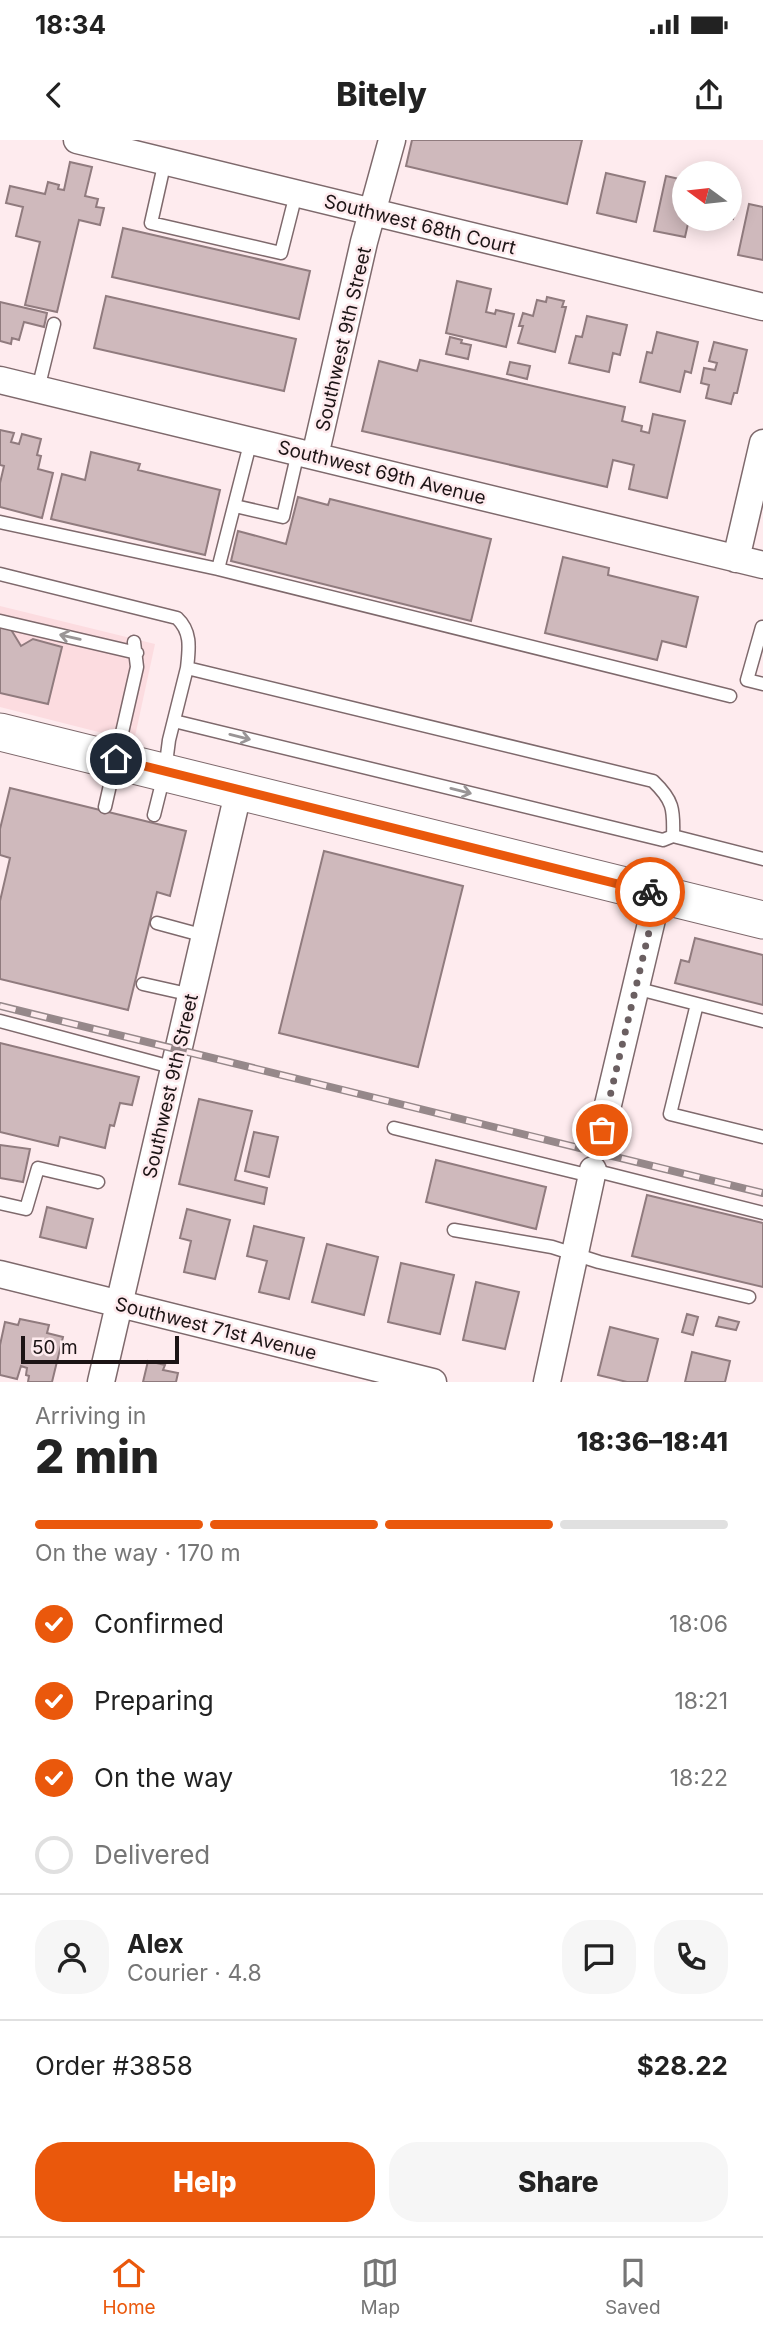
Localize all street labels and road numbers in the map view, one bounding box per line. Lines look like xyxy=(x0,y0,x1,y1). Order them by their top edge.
street label: Southwest 68th Court xyxy=(322,190,518,259)
street label: Southwest 9th Street xyxy=(311,245,376,434)
street label: Southwest 69th Avenue xyxy=(276,435,488,509)
street label: Southwest 9th Street xyxy=(138,992,203,1181)
street label: Southwest 71st Avenue xyxy=(113,1292,319,1365)

